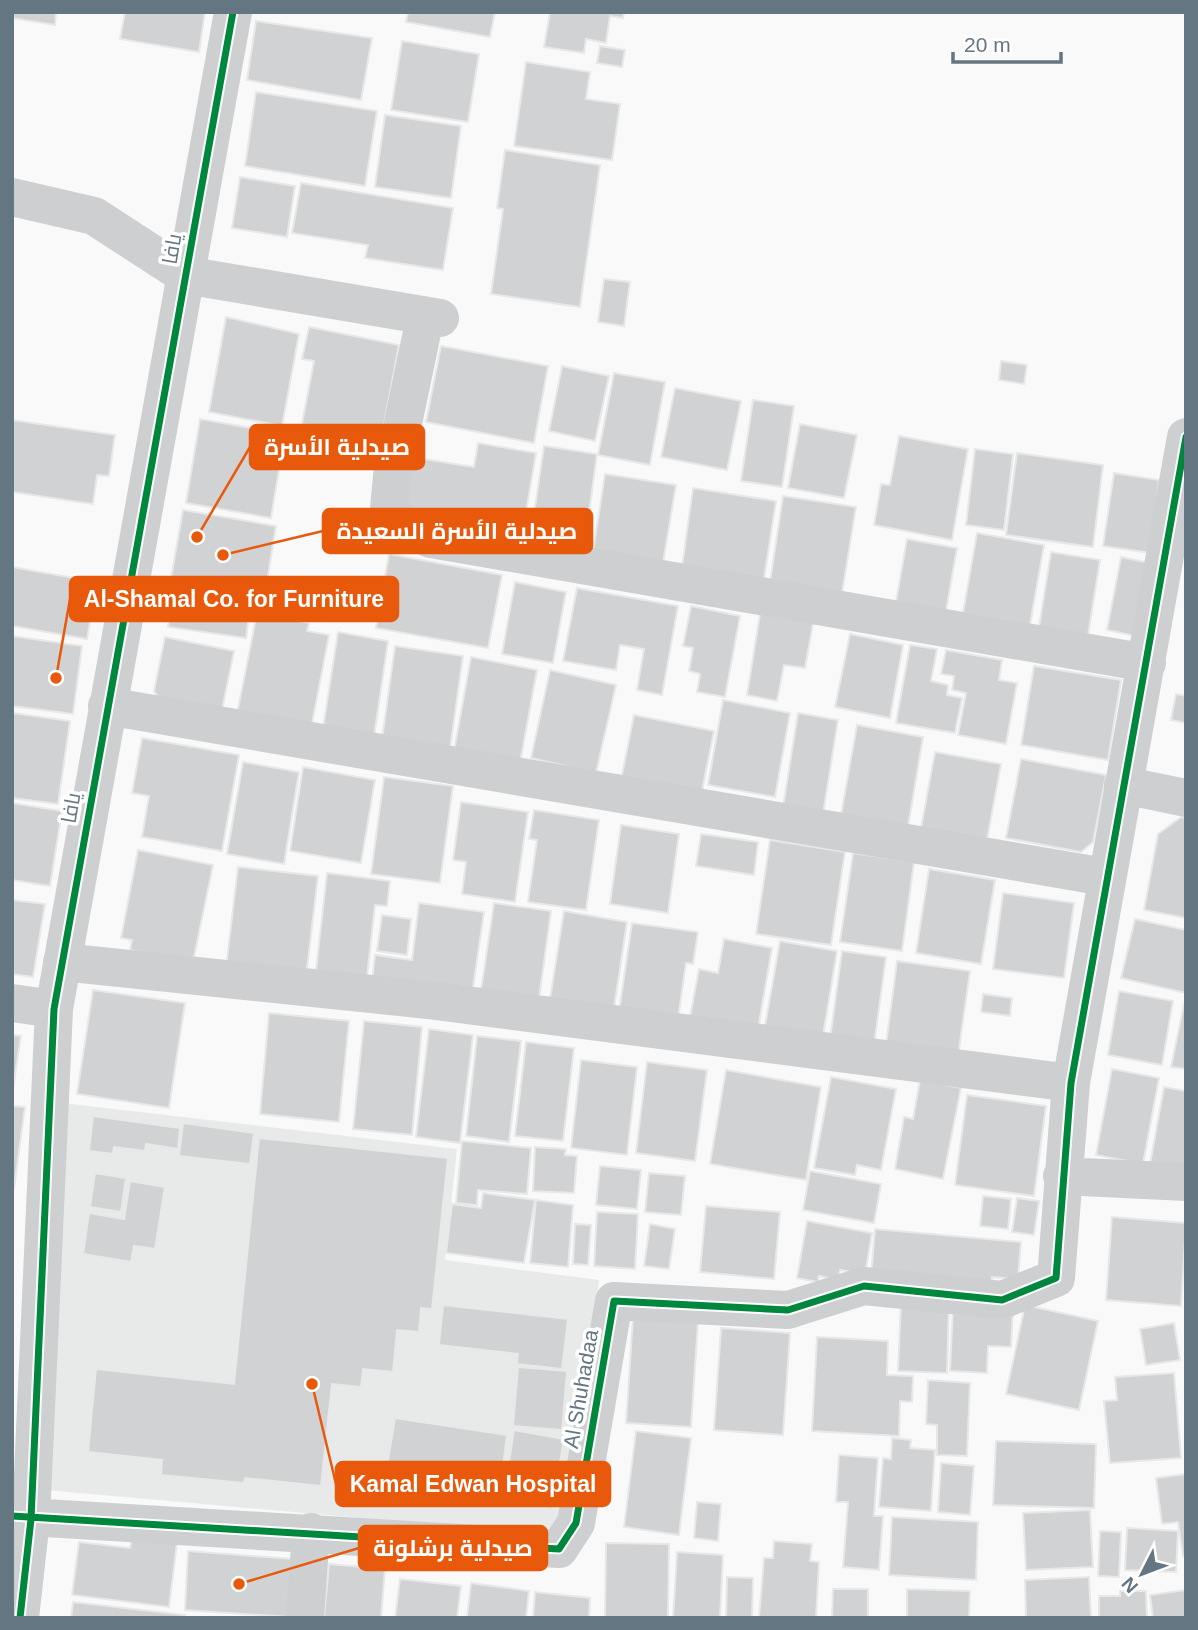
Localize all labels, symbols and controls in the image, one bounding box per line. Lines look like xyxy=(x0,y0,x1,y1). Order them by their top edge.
scale bar xyxy=(953,21,1062,65)
text: 20 m xyxy=(964,33,1011,56)
street label: يافا xyxy=(158,231,186,266)
callout: صيدلية الأسرة xyxy=(250,425,424,469)
text: صيدلية الأسرة xyxy=(264,434,410,461)
callout: صيدلية الأسرة السعيدة xyxy=(323,509,592,553)
text: صيدلية الأسرة السعيدة xyxy=(337,518,577,545)
callout: Al-Shamal Co. for Furniture xyxy=(70,577,398,621)
text: Al-Shamal Co. for Furniture xyxy=(84,586,384,612)
street label: يافا xyxy=(57,790,85,825)
street label: Al Shuhadaa xyxy=(559,1327,602,1450)
callout: Kamal Edwan Hospital xyxy=(336,1462,610,1506)
text: Kamal Edwan Hospital xyxy=(350,1471,596,1497)
callout: صيدلية برشلونة xyxy=(359,1526,547,1570)
text: صيدلية برشلونة xyxy=(373,1535,533,1562)
north arrow xyxy=(1107,1539,1177,1609)
text: N xyxy=(1117,1573,1142,1597)

